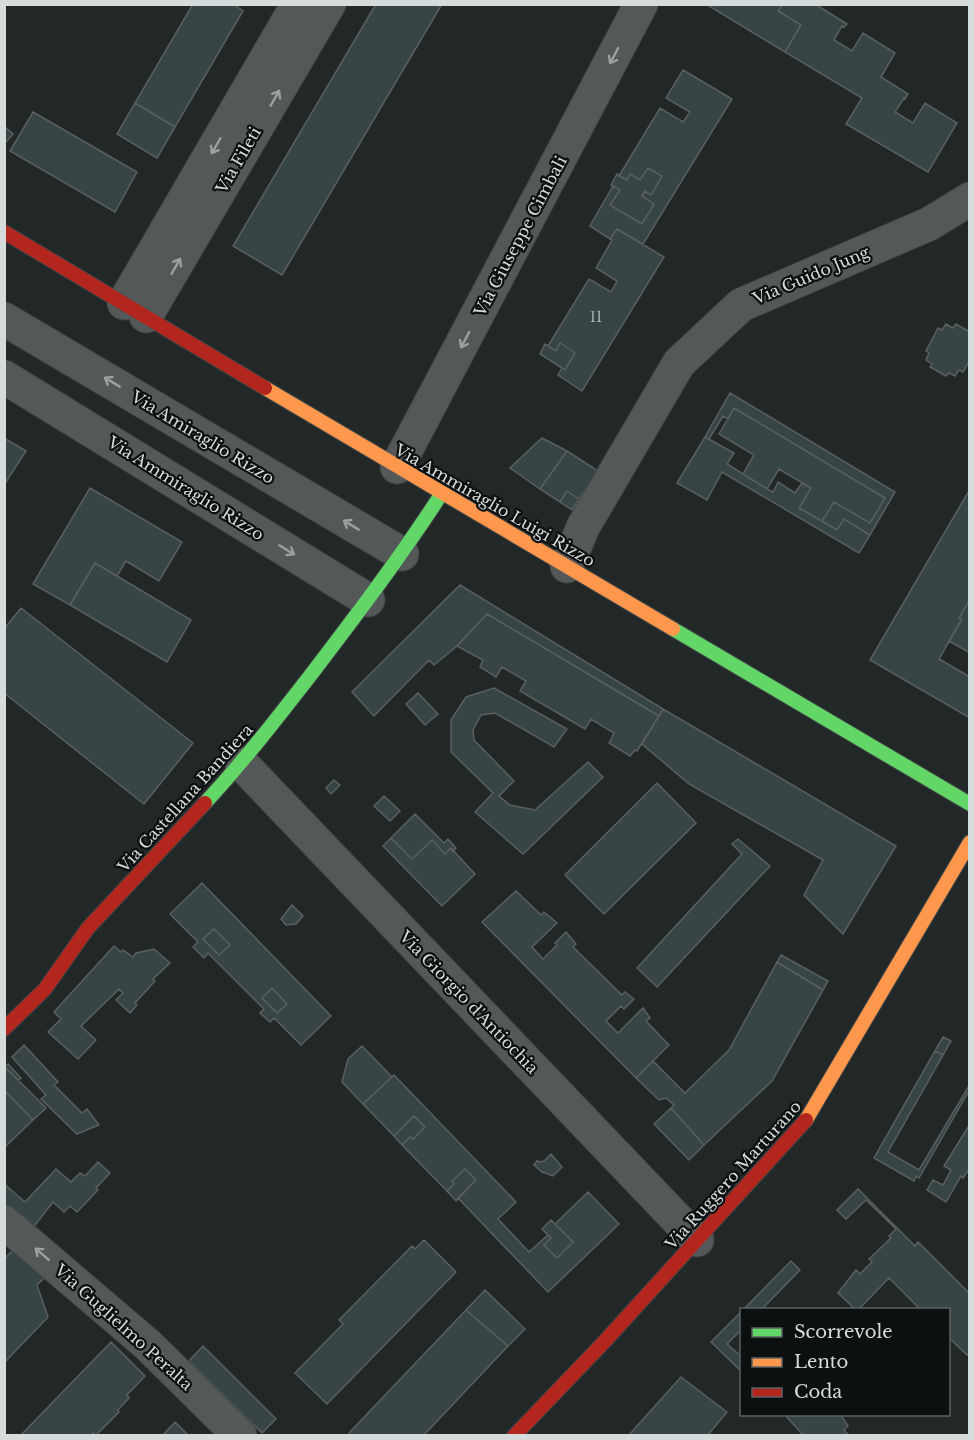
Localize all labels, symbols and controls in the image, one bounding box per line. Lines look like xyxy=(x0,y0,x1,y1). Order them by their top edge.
one-way arrow xyxy=(608,47,619,65)
one-way arrow xyxy=(269,90,281,107)
street label: Via Fileti xyxy=(211,123,265,198)
one-way arrow xyxy=(210,137,222,154)
street label: Via Giuseppe Cimbali xyxy=(469,152,571,320)
street label: Via Guido Jung xyxy=(749,241,873,309)
one-way arrow xyxy=(171,258,183,275)
house number: 11 xyxy=(590,308,602,326)
one-way arrow xyxy=(459,331,470,349)
one-way arrow xyxy=(104,376,121,388)
street label: Via Amiraglio Rizzo xyxy=(127,386,278,488)
street label: Via Ammiraglio Rizzo xyxy=(103,431,268,544)
street label: Via Ammiraglio Luigi Rizzo xyxy=(390,439,599,571)
one-way arrow xyxy=(343,518,360,530)
one-way arrow xyxy=(278,545,295,557)
street label: Via Castellana Bandiera xyxy=(112,720,257,877)
street label: Via Giorgio d'Antiochia xyxy=(395,926,543,1078)
street label: Via Ruggero Marturano xyxy=(660,1096,805,1254)
one-way arrow xyxy=(34,1248,50,1261)
street label: Via Guglielmo Peralta xyxy=(50,1259,197,1394)
legend xyxy=(740,1308,950,1416)
text: Scorrevole xyxy=(794,1321,893,1343)
text: Lento xyxy=(794,1351,848,1373)
text: Coda xyxy=(794,1381,842,1403)

